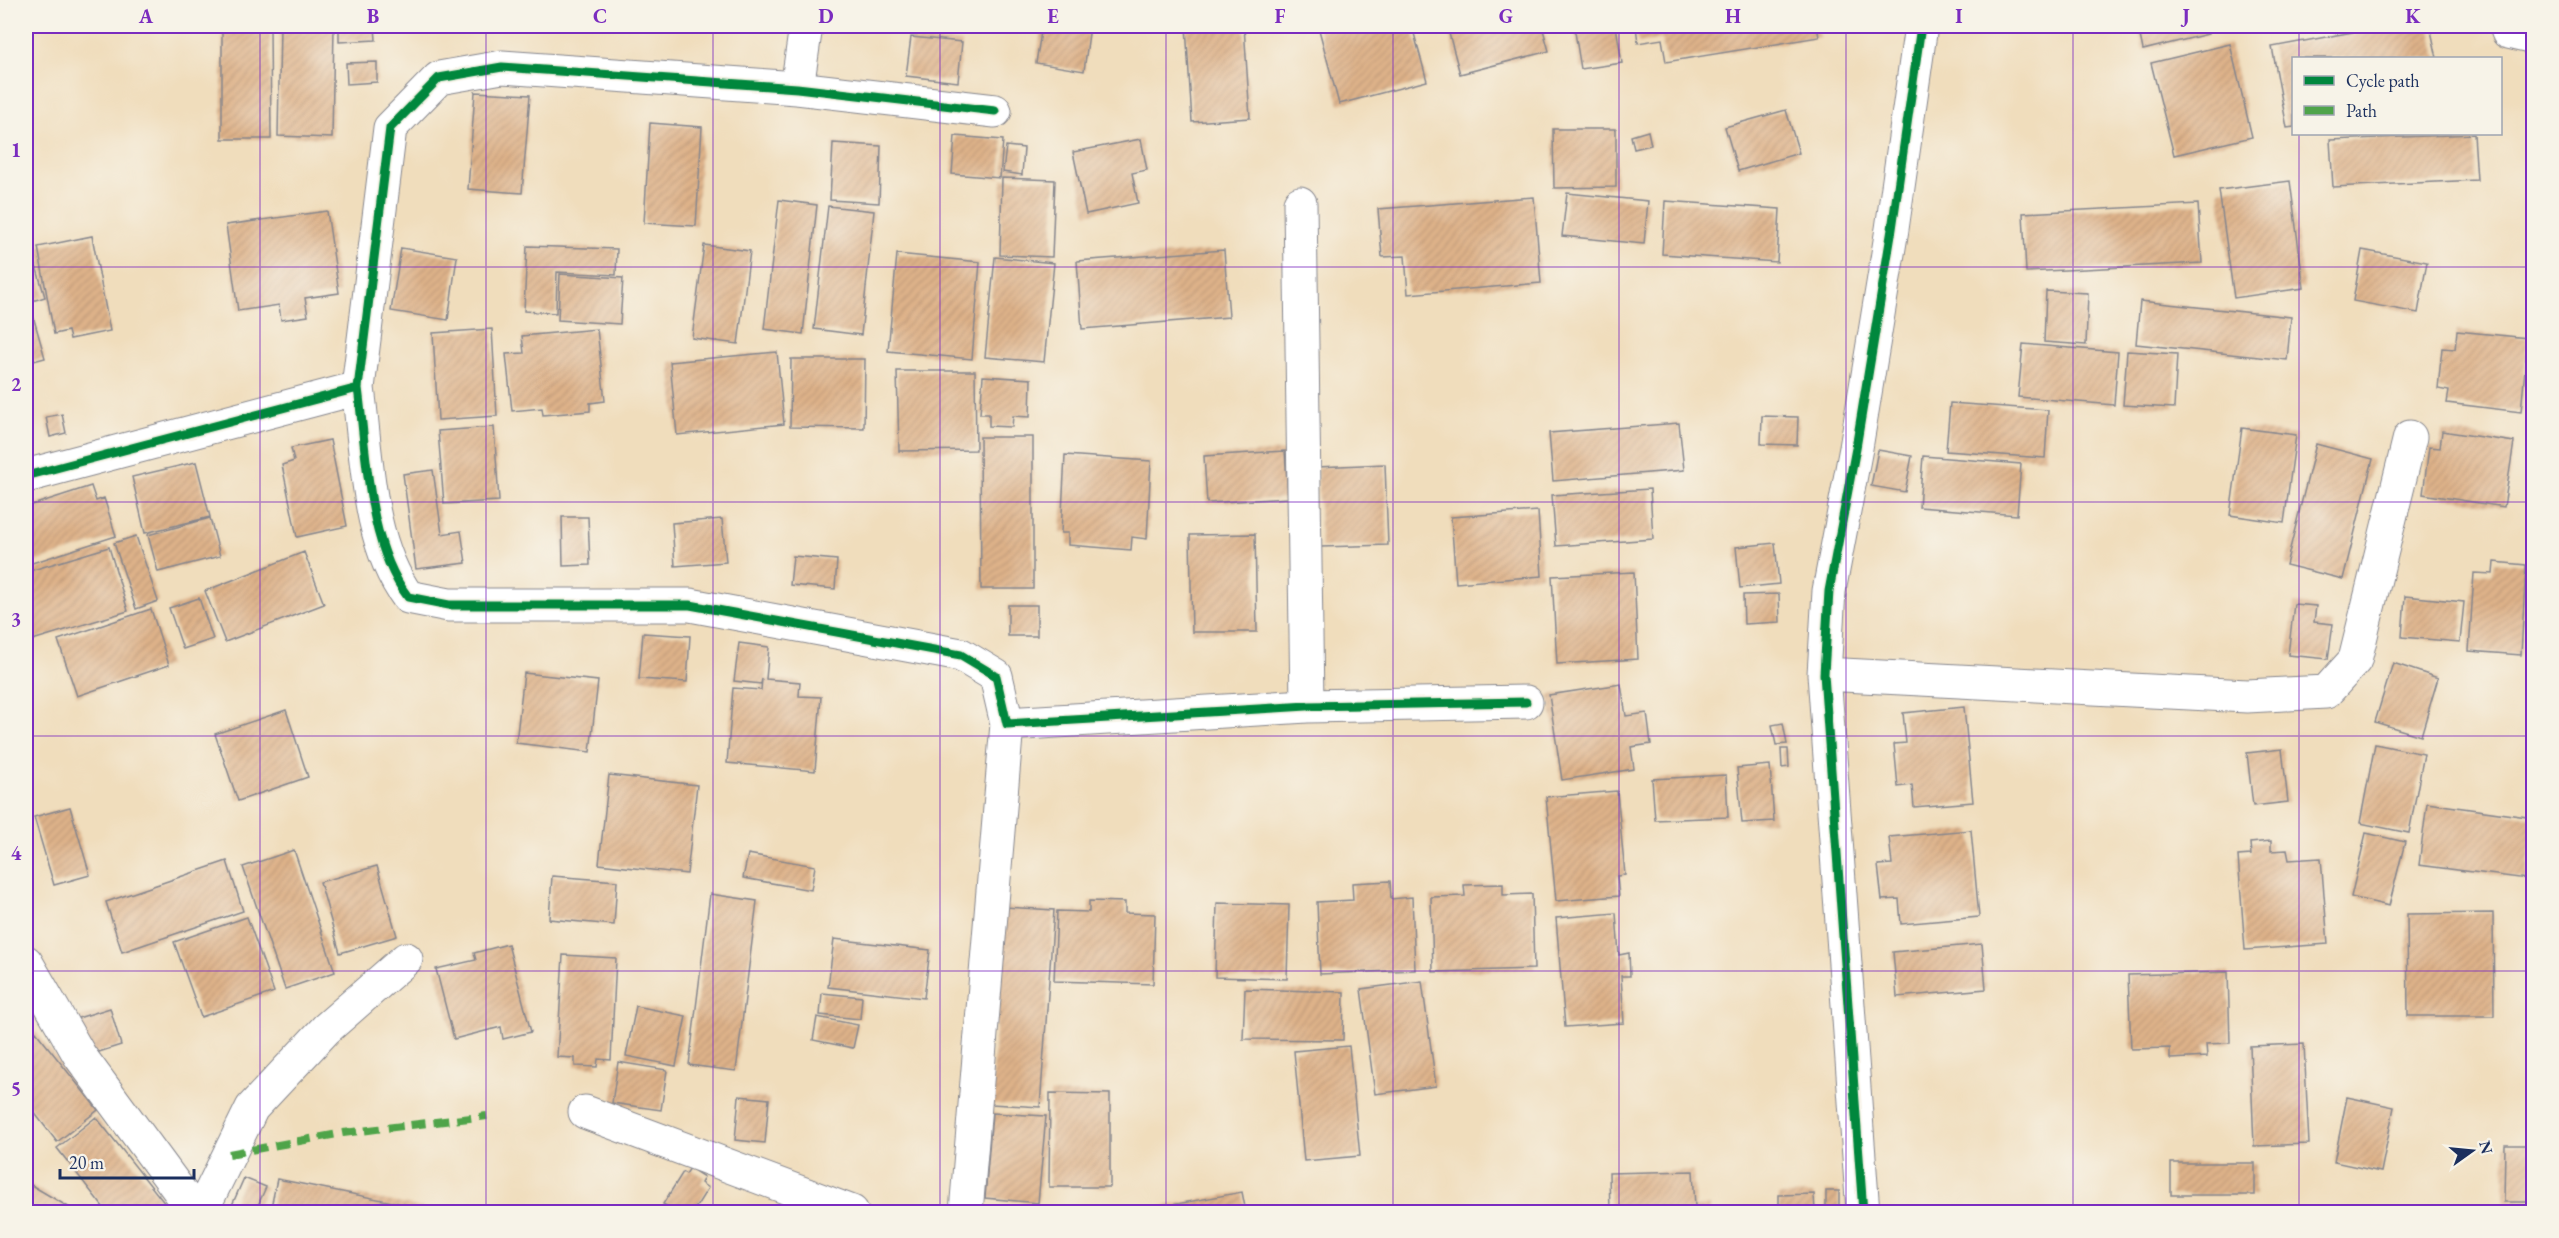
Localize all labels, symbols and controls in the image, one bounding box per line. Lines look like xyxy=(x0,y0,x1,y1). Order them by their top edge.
text: A xyxy=(138,3,154,29)
text: B xyxy=(367,3,379,29)
text: C xyxy=(593,3,607,29)
text: D xyxy=(818,3,834,29)
text: E xyxy=(1047,3,1059,29)
text: F xyxy=(1275,3,1286,29)
text: G xyxy=(1499,3,1513,29)
text: H xyxy=(1725,3,1741,29)
text: I xyxy=(1955,3,1963,29)
text: J xyxy=(2180,3,2190,29)
text: K xyxy=(2405,3,2421,29)
legend xyxy=(2292,57,2502,135)
text: Cycle path xyxy=(2346,69,2420,92)
text: Path xyxy=(2346,99,2377,122)
text: 1 xyxy=(11,137,21,163)
text: 2 xyxy=(11,371,22,397)
text: 3 xyxy=(11,606,21,632)
text: 4 xyxy=(11,840,22,866)
text: 5 xyxy=(11,1075,21,1101)
north arrow xyxy=(2442,1121,2502,1181)
text: N xyxy=(2474,1138,2498,1156)
scale bar xyxy=(60,1142,194,1180)
text: 20 m xyxy=(69,1151,104,1174)

